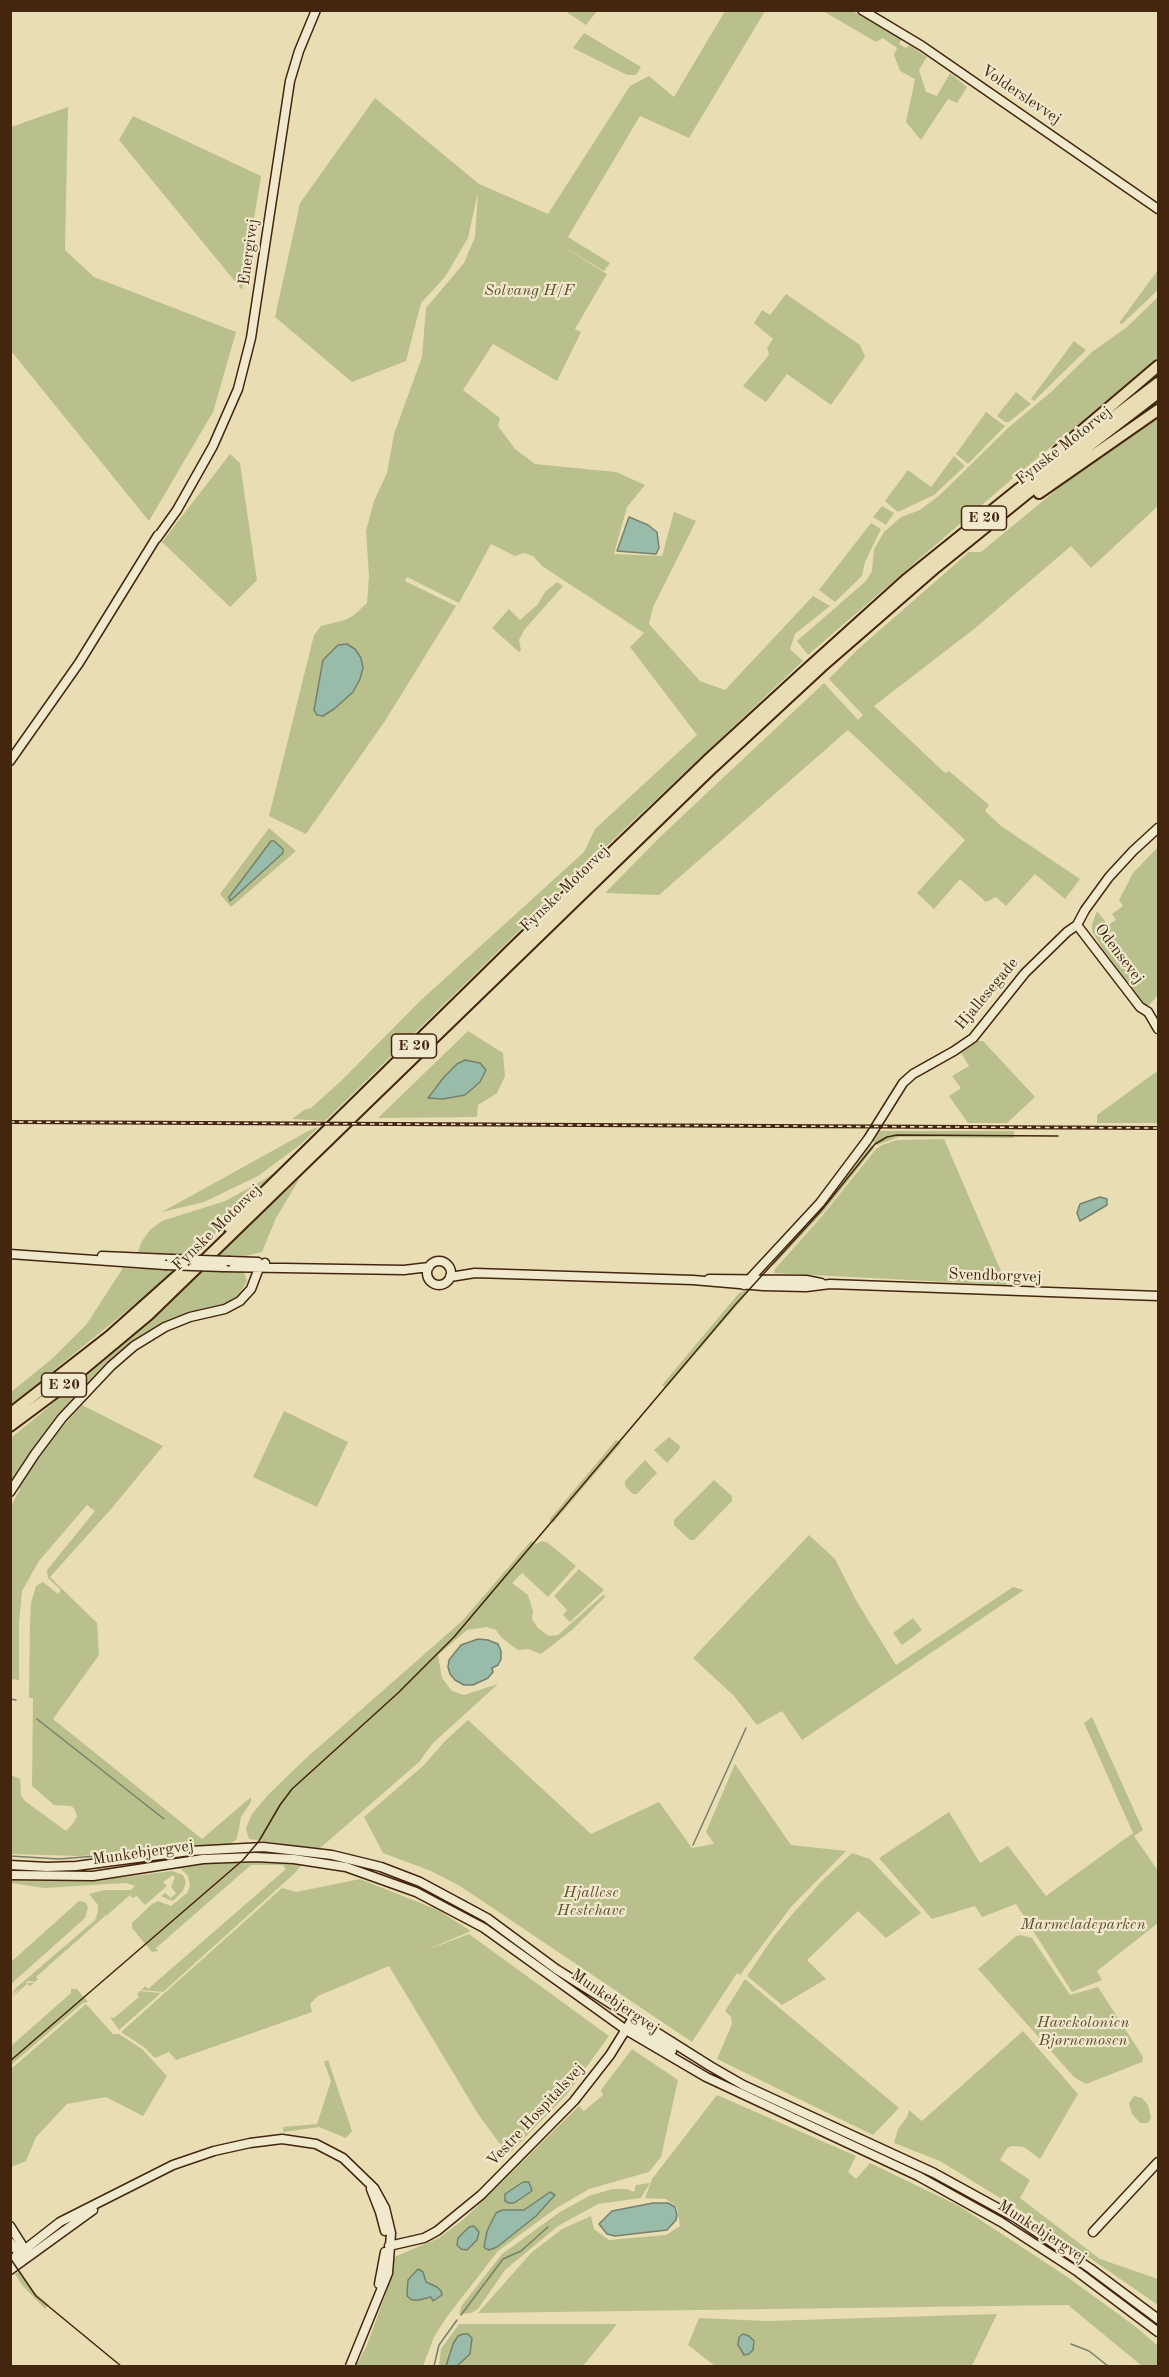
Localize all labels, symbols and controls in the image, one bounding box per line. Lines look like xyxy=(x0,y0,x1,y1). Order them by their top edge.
street label: Volderslevvej xyxy=(977,61,1065,129)
street label: Energivej xyxy=(235,218,263,286)
park label: Solvang H/F xyxy=(484,281,574,301)
street label: Fynske Motorvej xyxy=(1012,403,1116,489)
road number: E 20 xyxy=(962,506,1006,530)
street label: Fynske Motorvej xyxy=(516,842,614,936)
street label: Odensevej xyxy=(1090,920,1148,988)
street label: Hjallesegade xyxy=(951,954,1023,1034)
road number: E 20 xyxy=(392,1034,436,1058)
street label: Fynske Motorvej xyxy=(168,1181,266,1275)
street label: Svendborgvej xyxy=(948,1265,1042,1287)
road number: E 20 xyxy=(42,1373,86,1397)
street label: Munkebjergvej xyxy=(91,1836,195,1870)
park label: Hjallese Hestehave xyxy=(557,1883,625,1921)
park label: Marmeladeparken xyxy=(1020,1915,1146,1935)
street label: Munkebjergvej xyxy=(567,1965,663,2039)
park label: Havekolonien Bjørnemosen xyxy=(1037,2013,1129,2051)
street label: Vestre Hospitalsvej xyxy=(483,2059,589,2171)
street label: Munkebjergvej xyxy=(994,2196,1090,2268)

